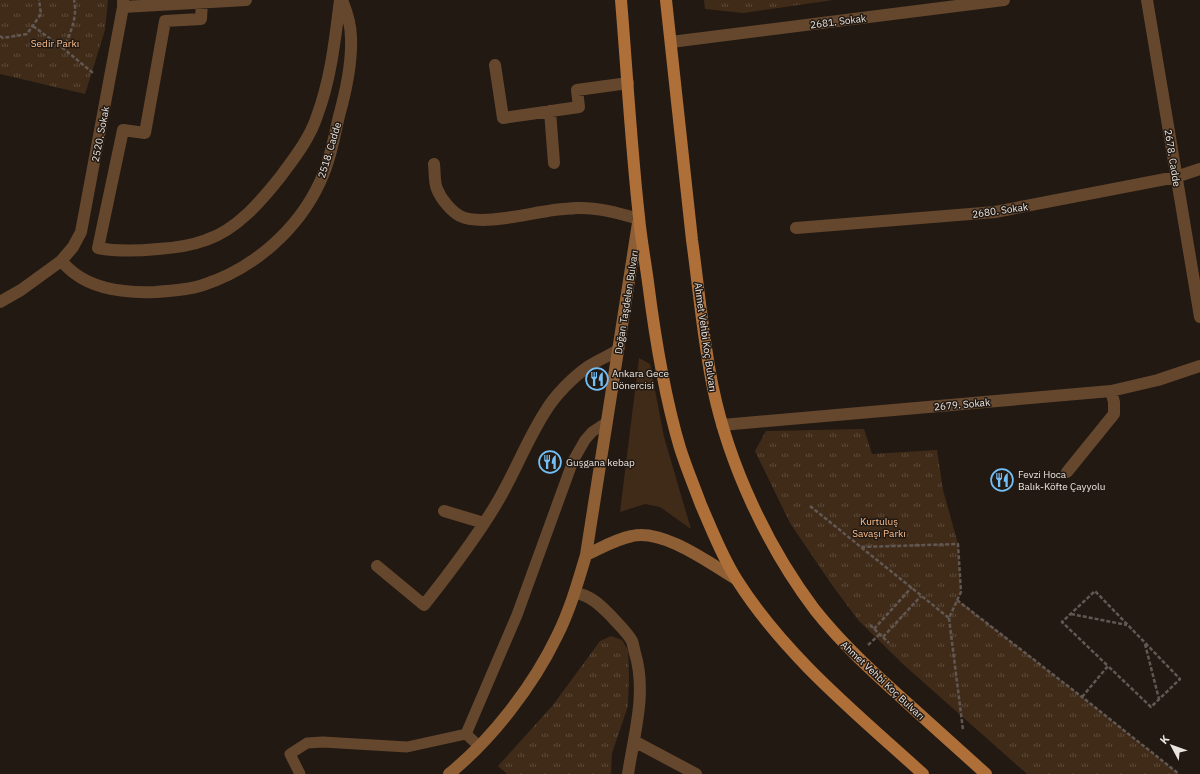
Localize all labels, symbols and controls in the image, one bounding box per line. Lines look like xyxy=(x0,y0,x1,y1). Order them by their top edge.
street label: 2681. Sokak xyxy=(809,12,868,31)
park label: Sedir Parkı xyxy=(31,37,79,50)
street label: 2520. Sokak xyxy=(89,104,112,163)
street label: 2518. Cadde xyxy=(315,120,344,180)
street label: 2678. Cadde xyxy=(1162,129,1184,188)
street label: 2680. Sokak xyxy=(971,200,1030,221)
street label: Doğan Taşdelen Bulvarı xyxy=(612,249,641,355)
street label: Ahmet Vehbi Koç Bulvarı xyxy=(691,282,720,392)
restaurant icon: Ankara Gece Dönercisi xyxy=(584,366,610,392)
place label: Ankara Gece Dönercisi xyxy=(612,367,669,392)
street label: 2679. Sokak xyxy=(933,396,991,413)
restaurant icon: Guşgana kebap xyxy=(537,449,563,475)
place label: Guşgana kebap xyxy=(566,456,635,469)
restaurant icon: Fevzi Hoca Balık-Köfte Çayyolu xyxy=(989,467,1015,493)
place label: Fevzi Hoca Balık-Köfte Çayyolu xyxy=(1018,468,1106,493)
park label: Kurtuluş Savaşı Parkı xyxy=(852,515,906,540)
street label: Ahmet Vehbi Koç Bulvarı xyxy=(838,638,927,723)
north arrow xyxy=(1152,726,1192,766)
text: K xyxy=(1157,732,1172,747)

